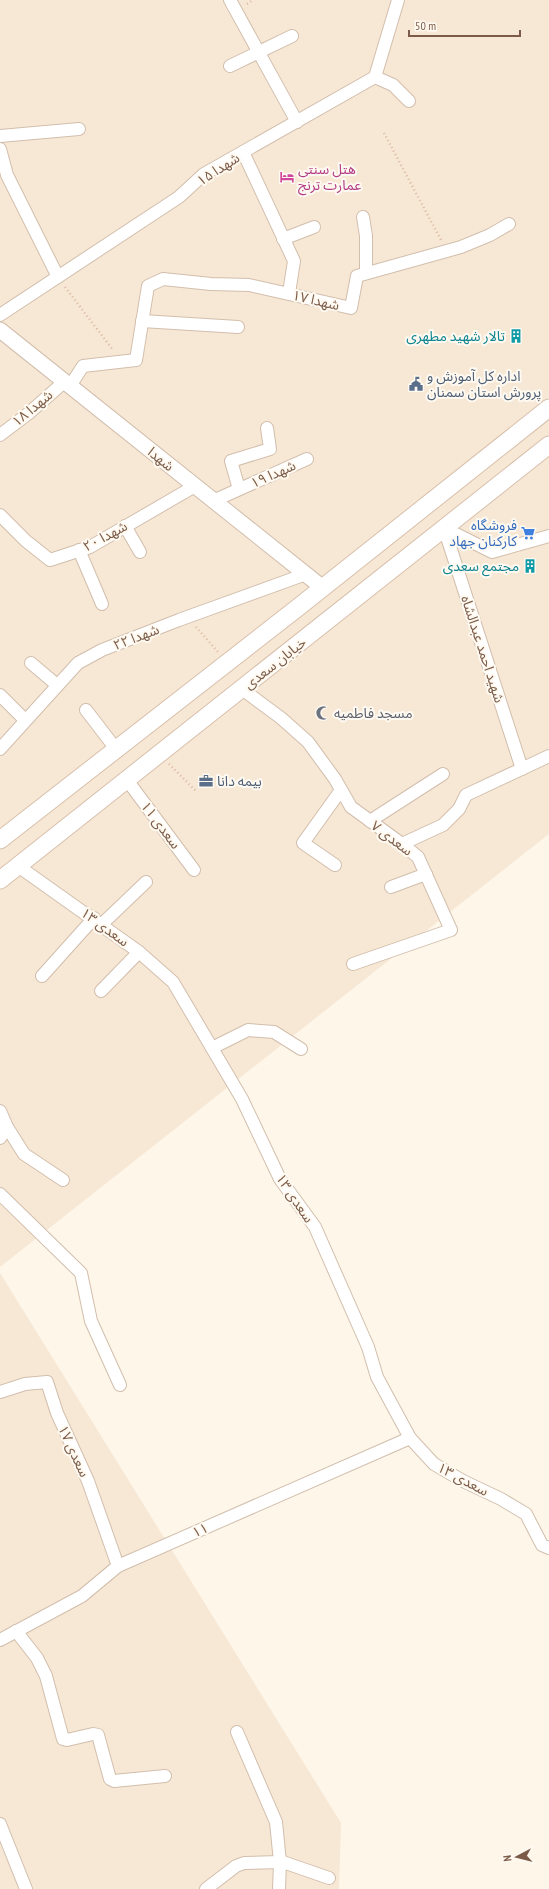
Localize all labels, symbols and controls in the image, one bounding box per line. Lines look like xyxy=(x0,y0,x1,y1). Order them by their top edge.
scale bar xyxy=(409,12,520,38)
text: 50 m xyxy=(415,18,436,33)
street label: شهدا ۱۵ xyxy=(193,148,243,190)
place label: هتل سنتی عمارت ترنج xyxy=(298,160,361,196)
hotel icon: هتل سنتی عمارت ترنج xyxy=(279,169,295,185)
street label: شهدا ۱۷ xyxy=(291,286,341,314)
place label: تالار شهید مطهری xyxy=(406,327,505,345)
building icon: تالار شهید مطهری xyxy=(508,328,524,344)
place label: اداره کل آموزش و پرورش استان سمنان xyxy=(427,367,541,402)
public building icon: اداره کل آموزش و پرورش استان سمنان xyxy=(408,376,424,392)
street label: شهدا ۱۸ xyxy=(8,386,56,430)
street label: شهدا xyxy=(144,443,178,475)
street label: شهدا ۱۹ xyxy=(247,456,299,492)
place label: فروشگاه کارکنان جهاد xyxy=(449,516,517,550)
street label: شهدا ۲۰ xyxy=(80,517,130,555)
supermarket icon: فروشگاه کارکنان جهاد xyxy=(520,525,536,541)
place label: مجتمع سعدی xyxy=(443,557,519,577)
building icon: مجتمع سعدی xyxy=(522,558,538,574)
street label: شهید احمد عبدالشاه xyxy=(457,593,509,705)
street label: شهدا ۲۲ xyxy=(110,620,162,654)
street label: خیابان سعدی xyxy=(240,633,310,693)
place label: مسجد فاطمیه xyxy=(334,704,413,722)
mosque icon: مسجد فاطمیه xyxy=(315,705,331,721)
place label: بیمه دانا xyxy=(217,772,262,790)
office icon: بیمه دانا xyxy=(198,773,214,789)
street label: سعدی ۱۱ xyxy=(137,797,185,853)
street label: سعدی ۷ xyxy=(368,817,416,859)
street label: سعدی ۱۳ xyxy=(77,903,133,951)
street label: سعدی ۱۳ xyxy=(272,1170,318,1226)
street label: سعدی ۱۷ xyxy=(54,1422,94,1480)
street label: سعدی ۱۳ xyxy=(434,1458,492,1500)
street label: ۱۱ xyxy=(189,1519,211,1541)
north arrow xyxy=(497,1837,537,1877)
text: N xyxy=(500,1854,514,1862)

